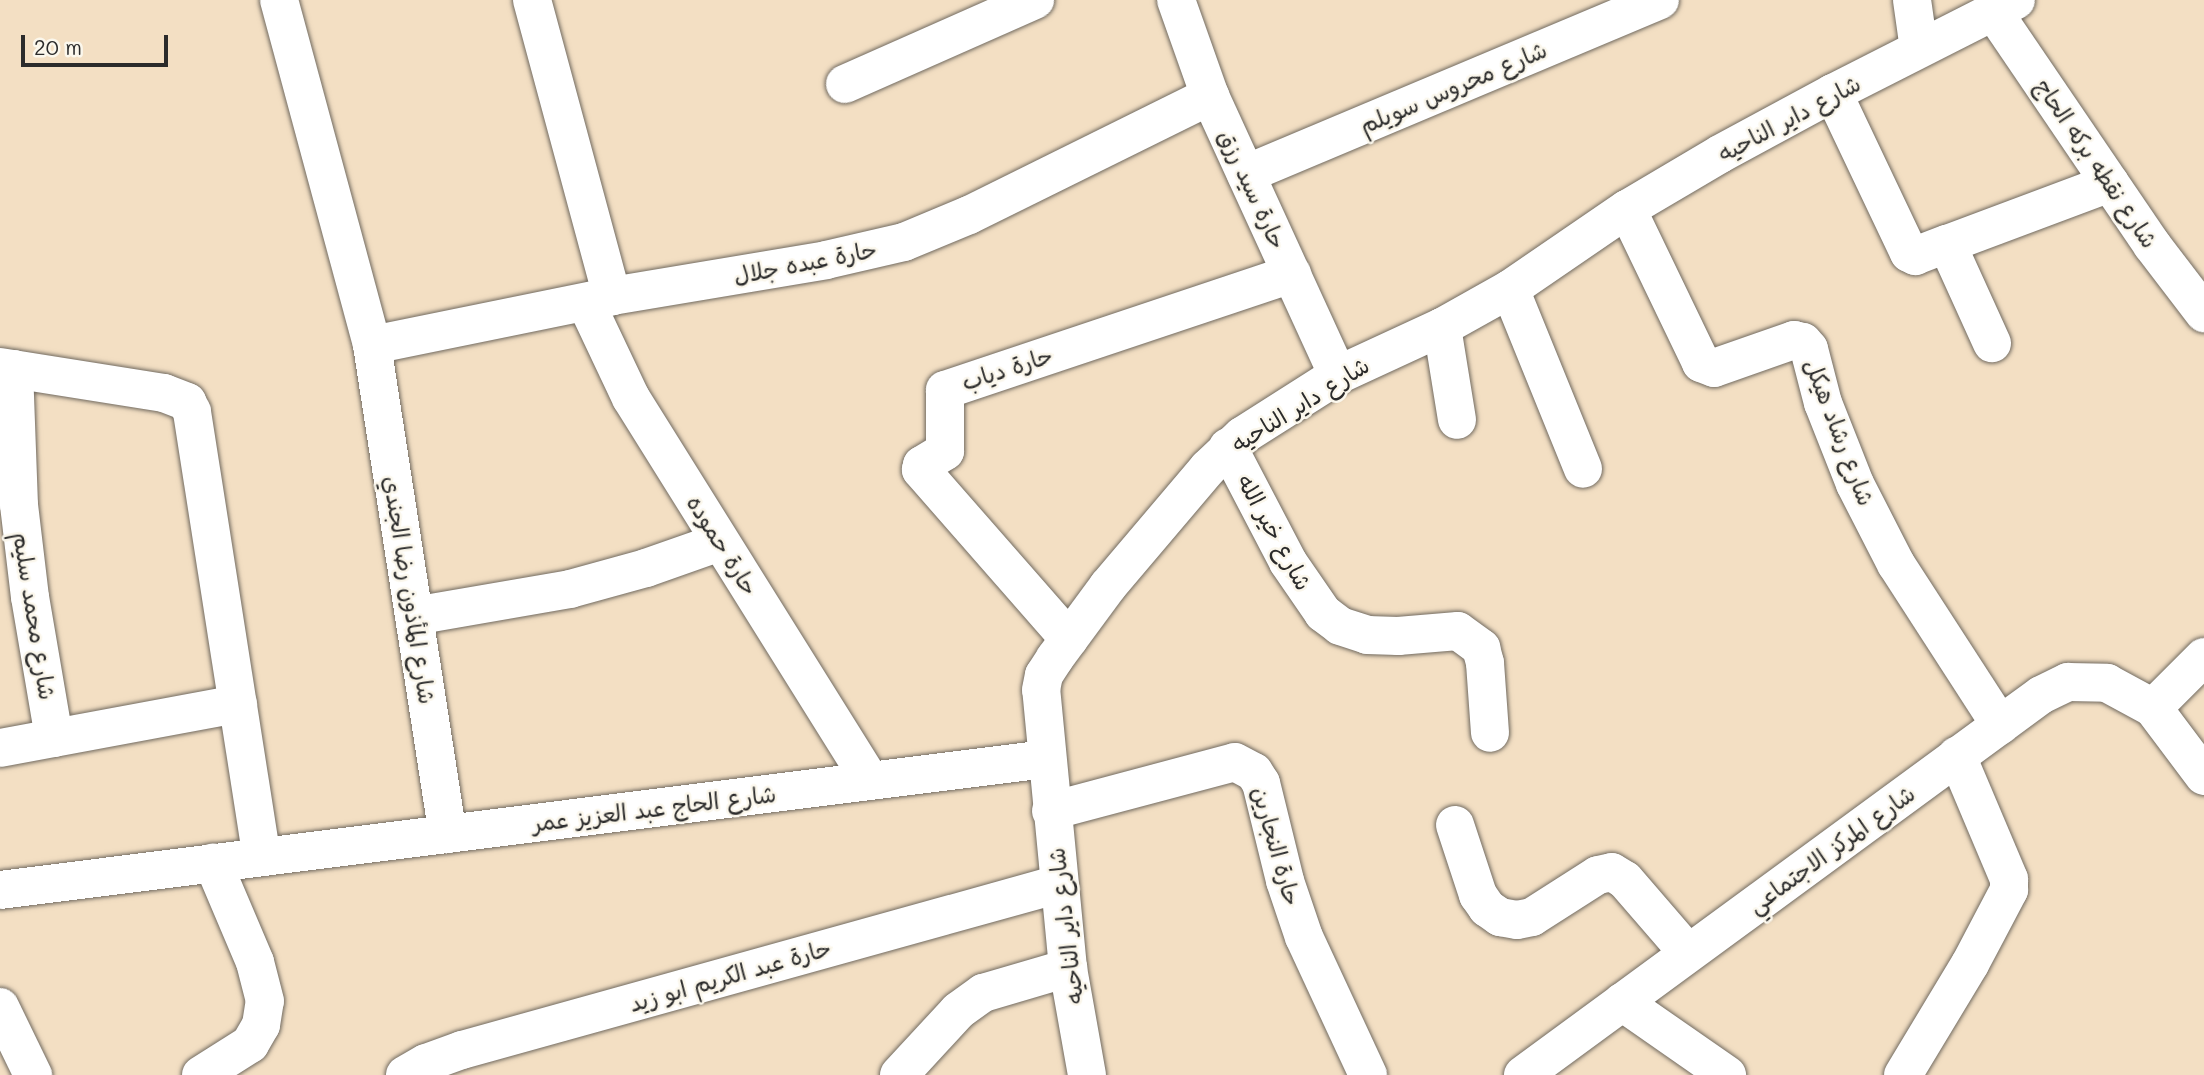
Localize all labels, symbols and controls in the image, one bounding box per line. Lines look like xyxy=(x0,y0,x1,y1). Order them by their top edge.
scale bar xyxy=(24,21,172,65)
text: 20 m xyxy=(34,33,82,60)
street label: شارع محروس سويلم xyxy=(1355,35,1551,139)
street label: شارع داير الناحيه xyxy=(1713,69,1865,167)
street label: شارع نقطه بركه الحاج xyxy=(2030,73,2164,253)
street label: حارة سيد رزق xyxy=(1213,125,1293,253)
street label: حارة عبده جلال xyxy=(731,235,879,289)
street label: حارة دياب xyxy=(958,340,1056,396)
street label: شارع داير الناحيه xyxy=(1226,351,1374,457)
street label: شارع رشاد هيكل xyxy=(1799,355,1881,509)
street label: شارع خير الله xyxy=(1232,469,1318,595)
street label: شارع المأذون رضا الجندي xyxy=(378,474,442,706)
street label: حارة حموده xyxy=(681,490,765,600)
street label: شارع محمد سليم xyxy=(8,530,62,702)
street label: شارع الحاج عبد العزيز عمر xyxy=(530,779,778,837)
street label: شارع المركز الاجتماعي xyxy=(1742,779,1920,919)
street label: حارة النجارين xyxy=(1247,783,1307,909)
street label: شارع داير الناحيه xyxy=(1042,846,1088,1006)
street label: حارة عبد الكريم ابو زيد xyxy=(626,933,834,1017)

